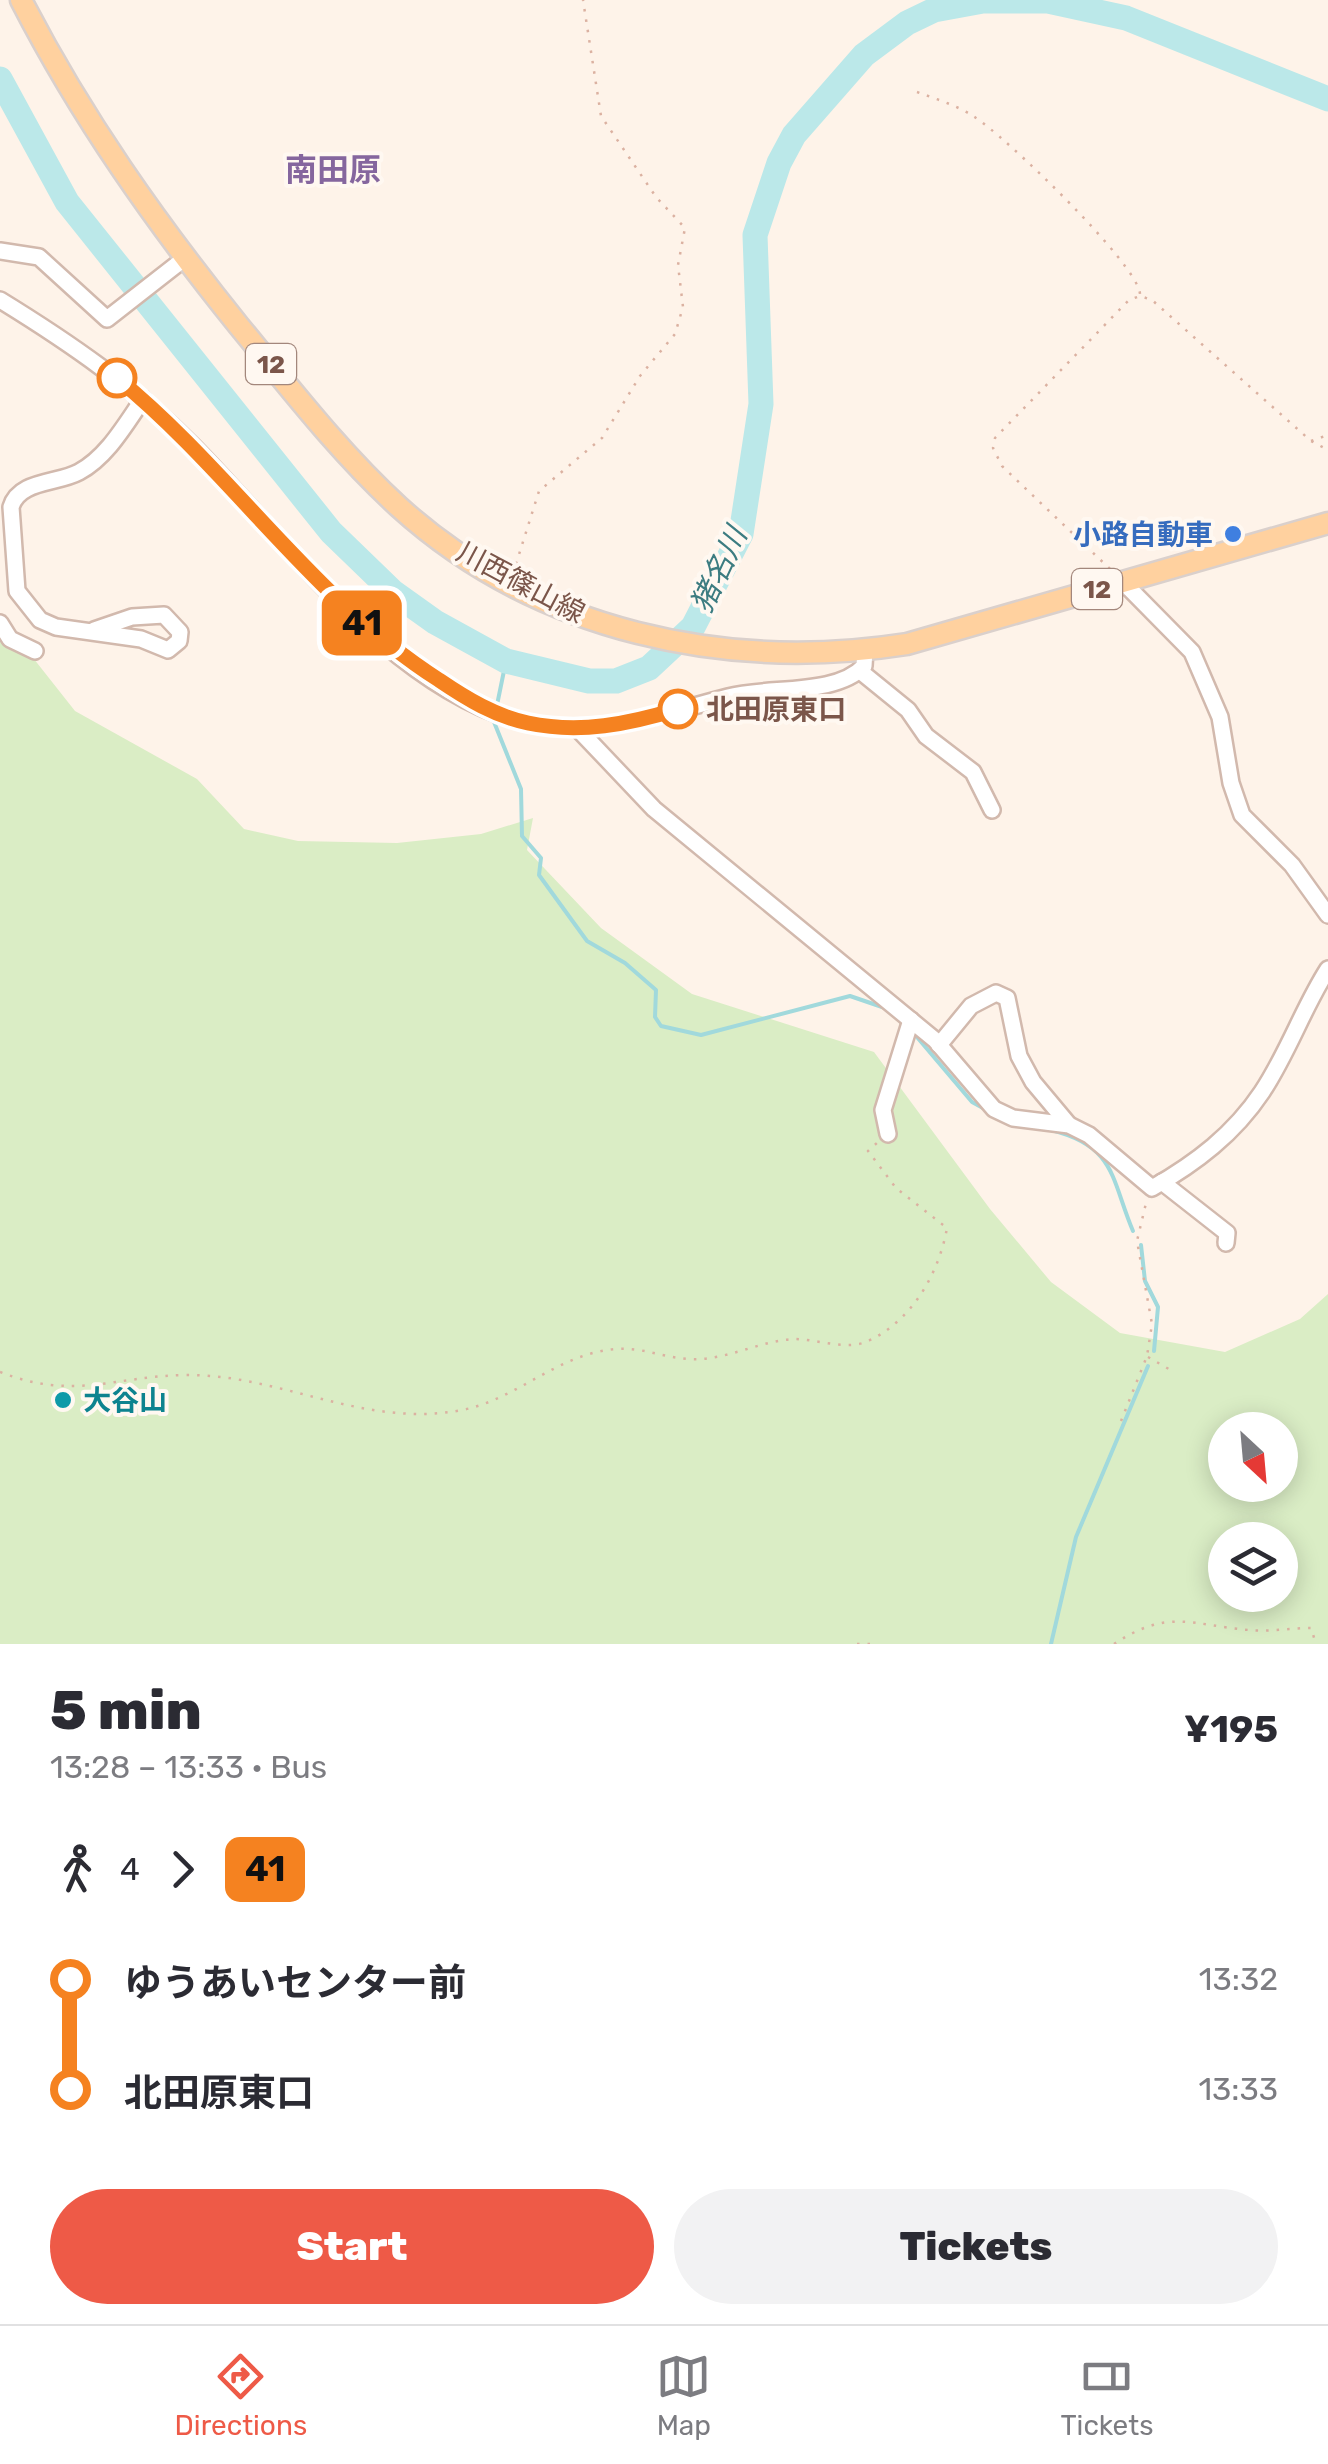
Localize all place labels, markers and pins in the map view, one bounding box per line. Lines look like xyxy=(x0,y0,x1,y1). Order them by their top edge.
unlabelled marker xyxy=(98,359,136,397)
place label: 小路自動車 xyxy=(1073,518,1213,551)
marker: 小路自動車 xyxy=(1222,523,1244,545)
marker: 北田原東口 xyxy=(659,690,697,728)
place label: 北田原東口 xyxy=(706,693,846,726)
place label: 大谷山 xyxy=(83,1384,167,1417)
marker: 大谷山 xyxy=(52,1389,74,1411)

